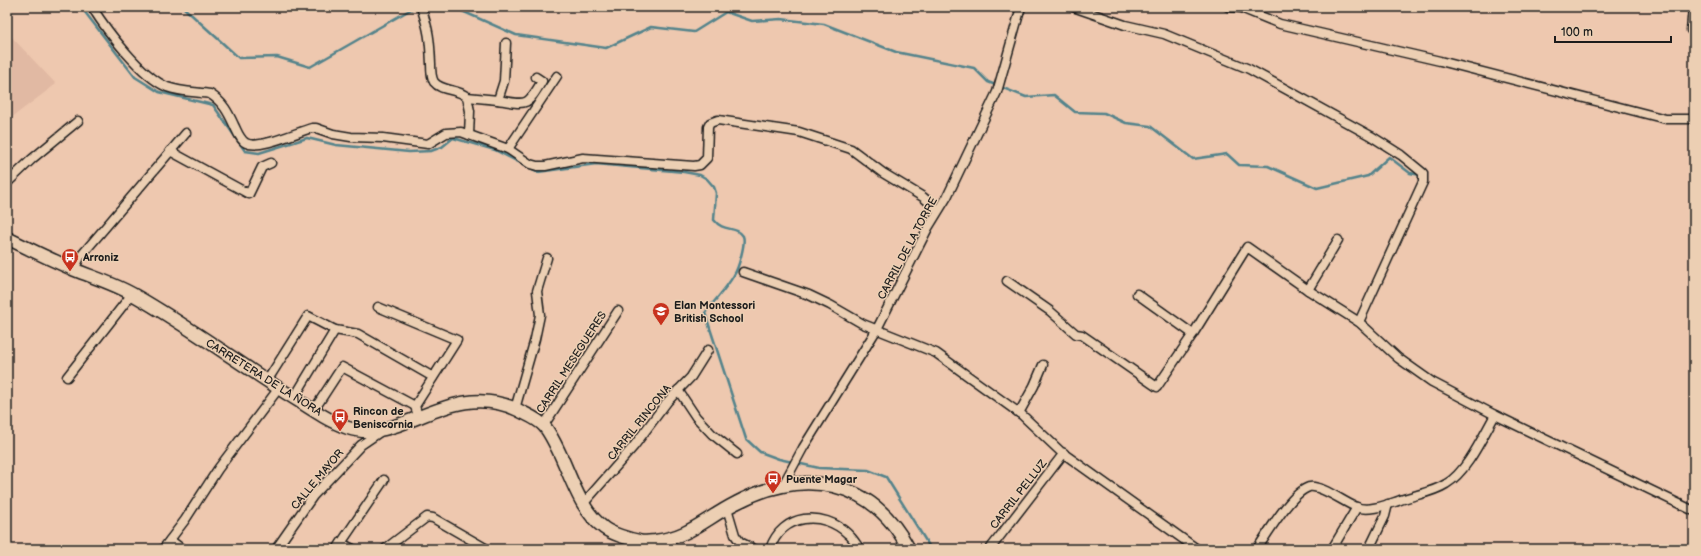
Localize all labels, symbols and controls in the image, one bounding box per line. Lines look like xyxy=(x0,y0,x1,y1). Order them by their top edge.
scale bar xyxy=(1555,18,1671,44)
text: 100 m xyxy=(1561,25,1593,40)
street label: CARRIL DE LA TORRE xyxy=(875,195,940,302)
bus stop icon: Arroniz xyxy=(60,247,80,272)
place label: Arroniz xyxy=(82,251,119,264)
place label: Elan Montessori British School xyxy=(674,299,756,325)
school or university icon: Elan Montessori British School xyxy=(651,301,671,326)
street label: CARRIL MESEGUERES xyxy=(534,309,609,416)
street label: CARRETERA DE LA ÑORA xyxy=(203,336,324,419)
street label: CARRIL RINCONA xyxy=(605,382,674,463)
place label: Rincon de Beniscornia xyxy=(353,405,413,431)
bus stop icon: Rincon de Beniscornia xyxy=(330,407,350,432)
street label: CALLE MAYOR xyxy=(288,446,346,512)
street label: CARRIL PELLUZ xyxy=(987,457,1050,532)
bus stop icon: Puente Magar xyxy=(763,469,783,494)
place label: Puente Magar xyxy=(786,473,858,486)

